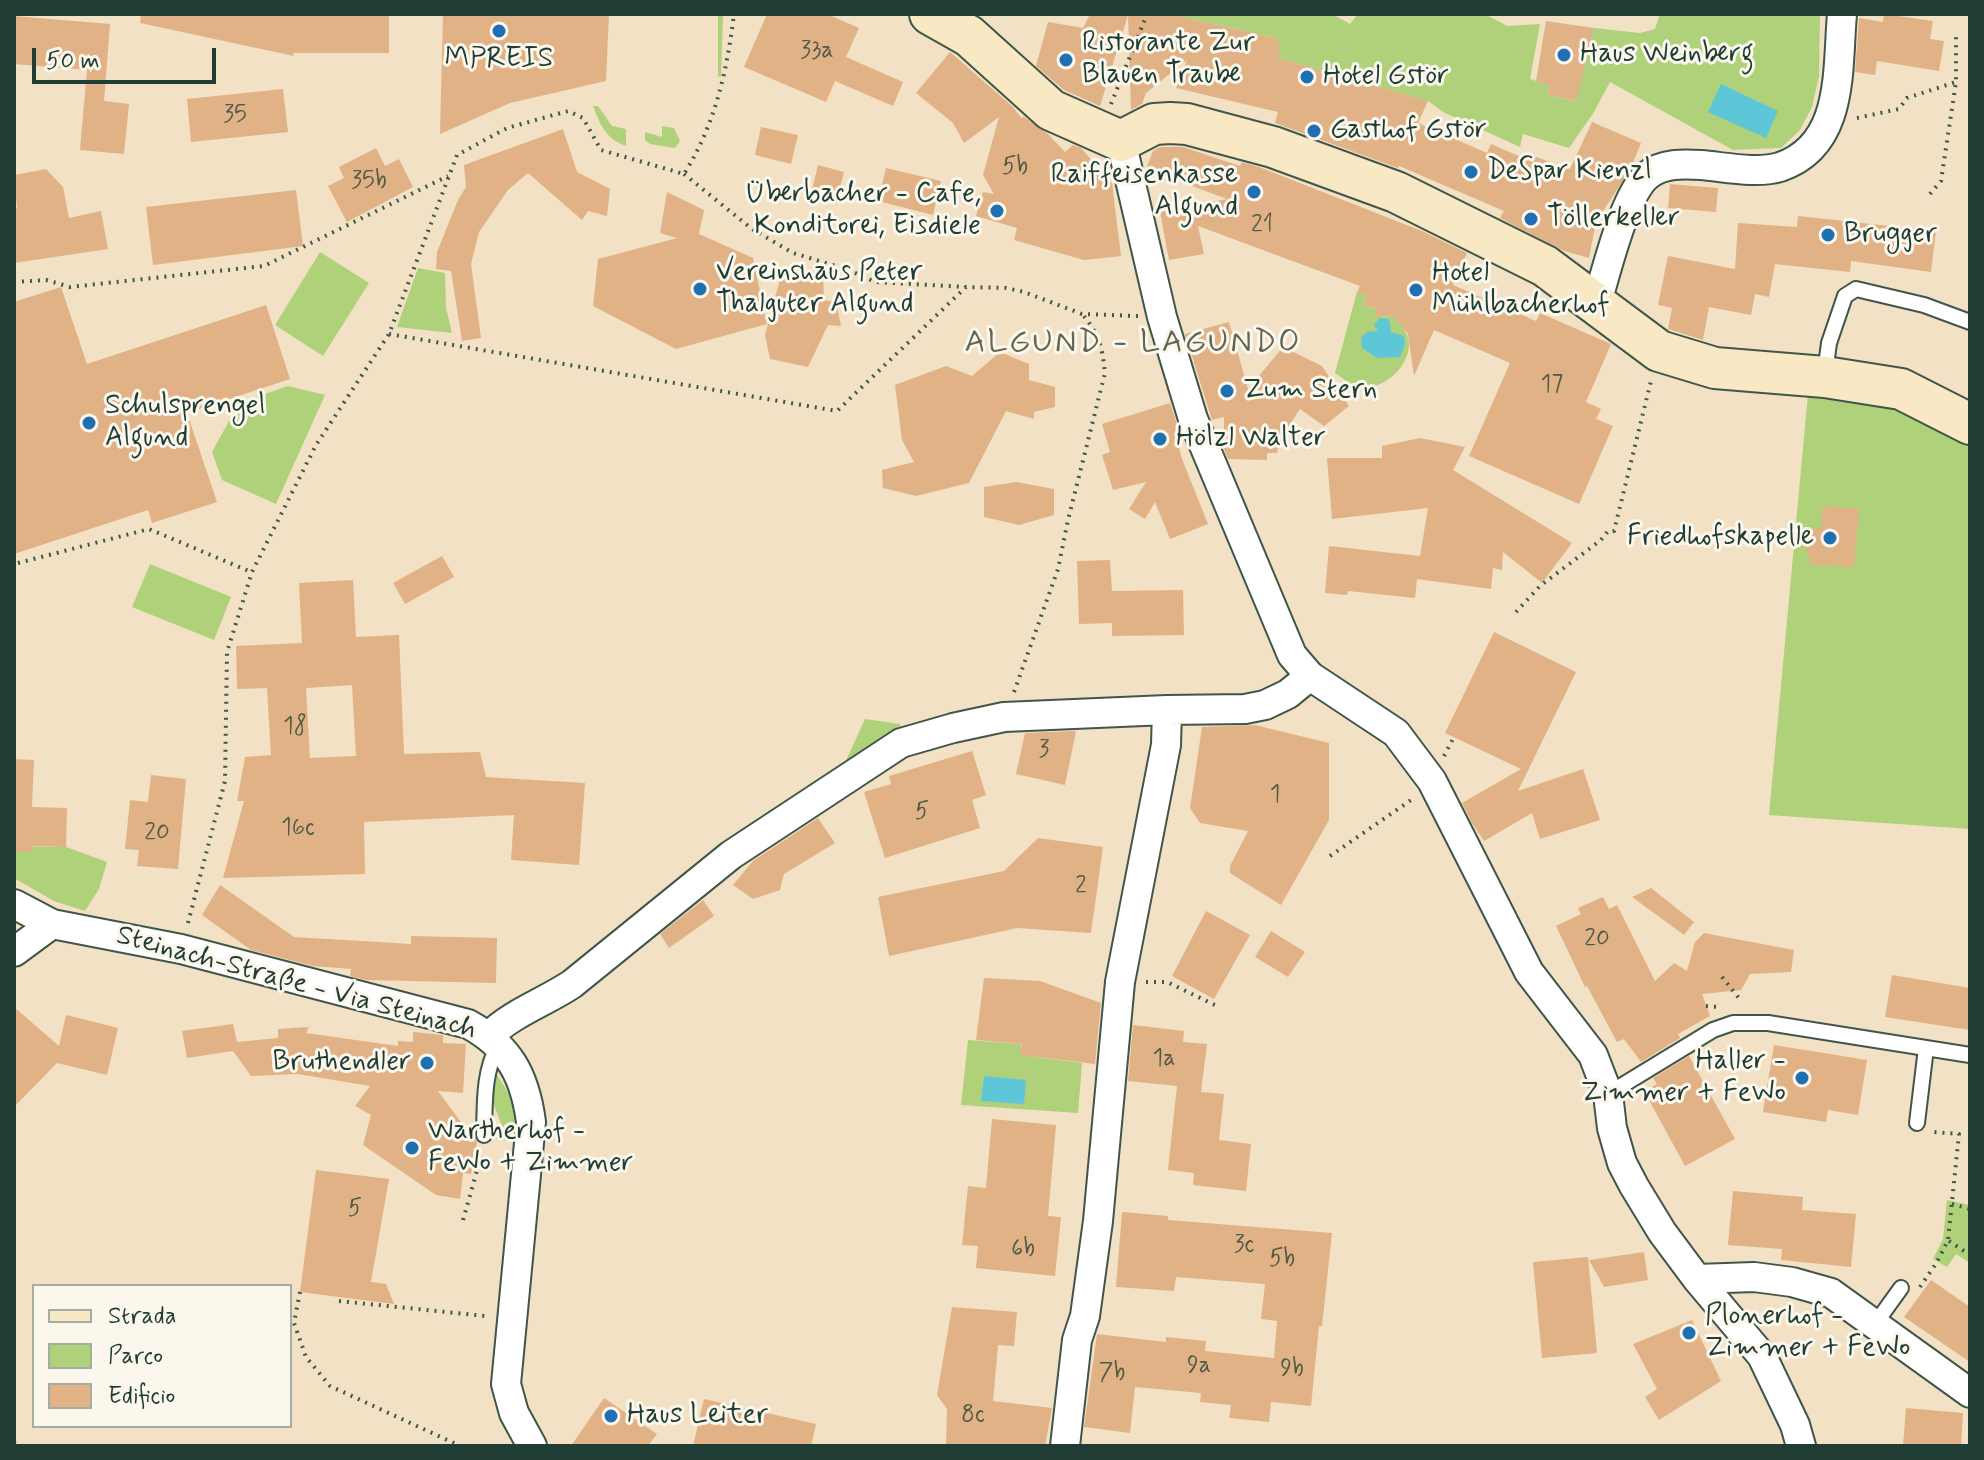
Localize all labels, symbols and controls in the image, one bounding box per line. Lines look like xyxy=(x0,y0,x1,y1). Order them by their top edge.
marker: MPREIS xyxy=(490,22,508,40)
place label: Ristorante Zur Blauen Traube xyxy=(1082,27,1255,93)
scale bar xyxy=(36,32,220,82)
house number: 33a xyxy=(800,38,834,66)
place label: Haus Weinberg xyxy=(1580,38,1754,72)
place label: MPREIS xyxy=(445,43,553,77)
text: 50 m xyxy=(46,46,100,77)
marker: Haus Weinberg xyxy=(1555,46,1573,64)
marker: Ristorante Zur Blauen Traube xyxy=(1057,51,1075,69)
place label: Hotel Gstör xyxy=(1323,60,1449,94)
marker: Hotel Gstör xyxy=(1298,68,1316,86)
house number: 35 xyxy=(223,102,247,130)
place label: Gasthof Gstör xyxy=(1330,114,1487,148)
marker: Gasthof Gstör xyxy=(1305,122,1323,140)
house number: 5b xyxy=(1002,154,1028,182)
place label: DeSpar Kienzl xyxy=(1487,155,1652,189)
place label: Raiffeisenkasse Algund xyxy=(1051,159,1238,225)
marker: DeSpar Kienzl xyxy=(1462,163,1480,181)
house number: 35b xyxy=(351,168,387,196)
place label: Überbacher - Cafe, Konditorei, Eisdiele xyxy=(745,178,981,244)
marker: Raiffeisenkasse Algund xyxy=(1245,183,1263,201)
marker: Überbacher - Cafe, Konditorei, Eisdiele xyxy=(988,202,1006,220)
place label: Töllerkeller xyxy=(1547,202,1680,236)
marker: Töllerkeller xyxy=(1522,210,1540,228)
house number: 21 xyxy=(1251,212,1273,240)
place label: Brugger xyxy=(1844,218,1937,252)
marker: Brugger xyxy=(1819,226,1837,244)
place label: Vereinshaus Peter Thalguter Algund xyxy=(716,256,922,322)
place label: Hotel Mühlbacherhof xyxy=(1432,257,1610,323)
marker: Vereinshaus Peter Thalguter Algund xyxy=(691,280,709,298)
marker: Hotel Mühlbacherhof xyxy=(1407,281,1425,299)
district label: ALGUND - LAGUNDO xyxy=(966,325,1300,363)
house number: 17 xyxy=(1541,372,1563,400)
place label: Zum Stern xyxy=(1243,374,1377,408)
marker: Zum Stern xyxy=(1218,382,1236,400)
place label: Schulsprengel Algund xyxy=(105,390,265,456)
marker: Schulsprengel Algund xyxy=(80,414,98,432)
place label: Hölzl Walter xyxy=(1176,422,1326,456)
marker: Hölzl Walter xyxy=(1151,430,1169,448)
place label: Friedhofskapelle xyxy=(1627,521,1814,555)
marker: Friedhofskapelle xyxy=(1821,529,1839,547)
house number: 18 xyxy=(283,714,307,742)
house number: 3 xyxy=(1039,737,1049,765)
house number: 1 xyxy=(1270,782,1280,810)
house number: 5 xyxy=(915,799,929,827)
house number: 16c xyxy=(281,815,315,843)
house number: 20 xyxy=(144,820,170,848)
house number: 2 xyxy=(1075,873,1087,901)
street label: Steinach-Straße - Via Steinach xyxy=(112,920,480,1048)
house number: 20 xyxy=(1584,926,1610,954)
place label: Haller - Zimmer + FeWo xyxy=(1581,1045,1786,1111)
place label: Bruthendler xyxy=(273,1046,411,1080)
house number: 1a xyxy=(1152,1046,1176,1074)
marker: Bruthendler xyxy=(418,1054,436,1072)
marker: Haller - Zimmer + FeWo xyxy=(1793,1069,1811,1087)
place label: Wartherhof - FeWo + Zimmer xyxy=(428,1115,633,1181)
marker: Wartherhof - FeWo + Zimmer xyxy=(403,1139,421,1157)
house number: 5 xyxy=(348,1196,362,1224)
house number: 3c xyxy=(1234,1232,1254,1260)
house number: 6b xyxy=(1011,1236,1035,1264)
house number: 5b xyxy=(1269,1246,1295,1274)
legend xyxy=(32,1284,292,1428)
place label: Plonerhof - Zimmer + FeWo xyxy=(1705,1300,1910,1366)
text: Strada xyxy=(108,1301,177,1332)
marker: Plonerhof - Zimmer + FeWo xyxy=(1680,1324,1698,1342)
text: Parco xyxy=(108,1341,163,1372)
house number: 9a xyxy=(1187,1353,1211,1381)
house number: 9b xyxy=(1280,1356,1304,1384)
house number: 7b xyxy=(1099,1360,1125,1388)
text: Edificio xyxy=(108,1381,175,1412)
place label: Haus Leiter xyxy=(627,1399,768,1433)
house number: 8c xyxy=(961,1402,985,1430)
marker: Haus Leiter xyxy=(602,1407,620,1425)

